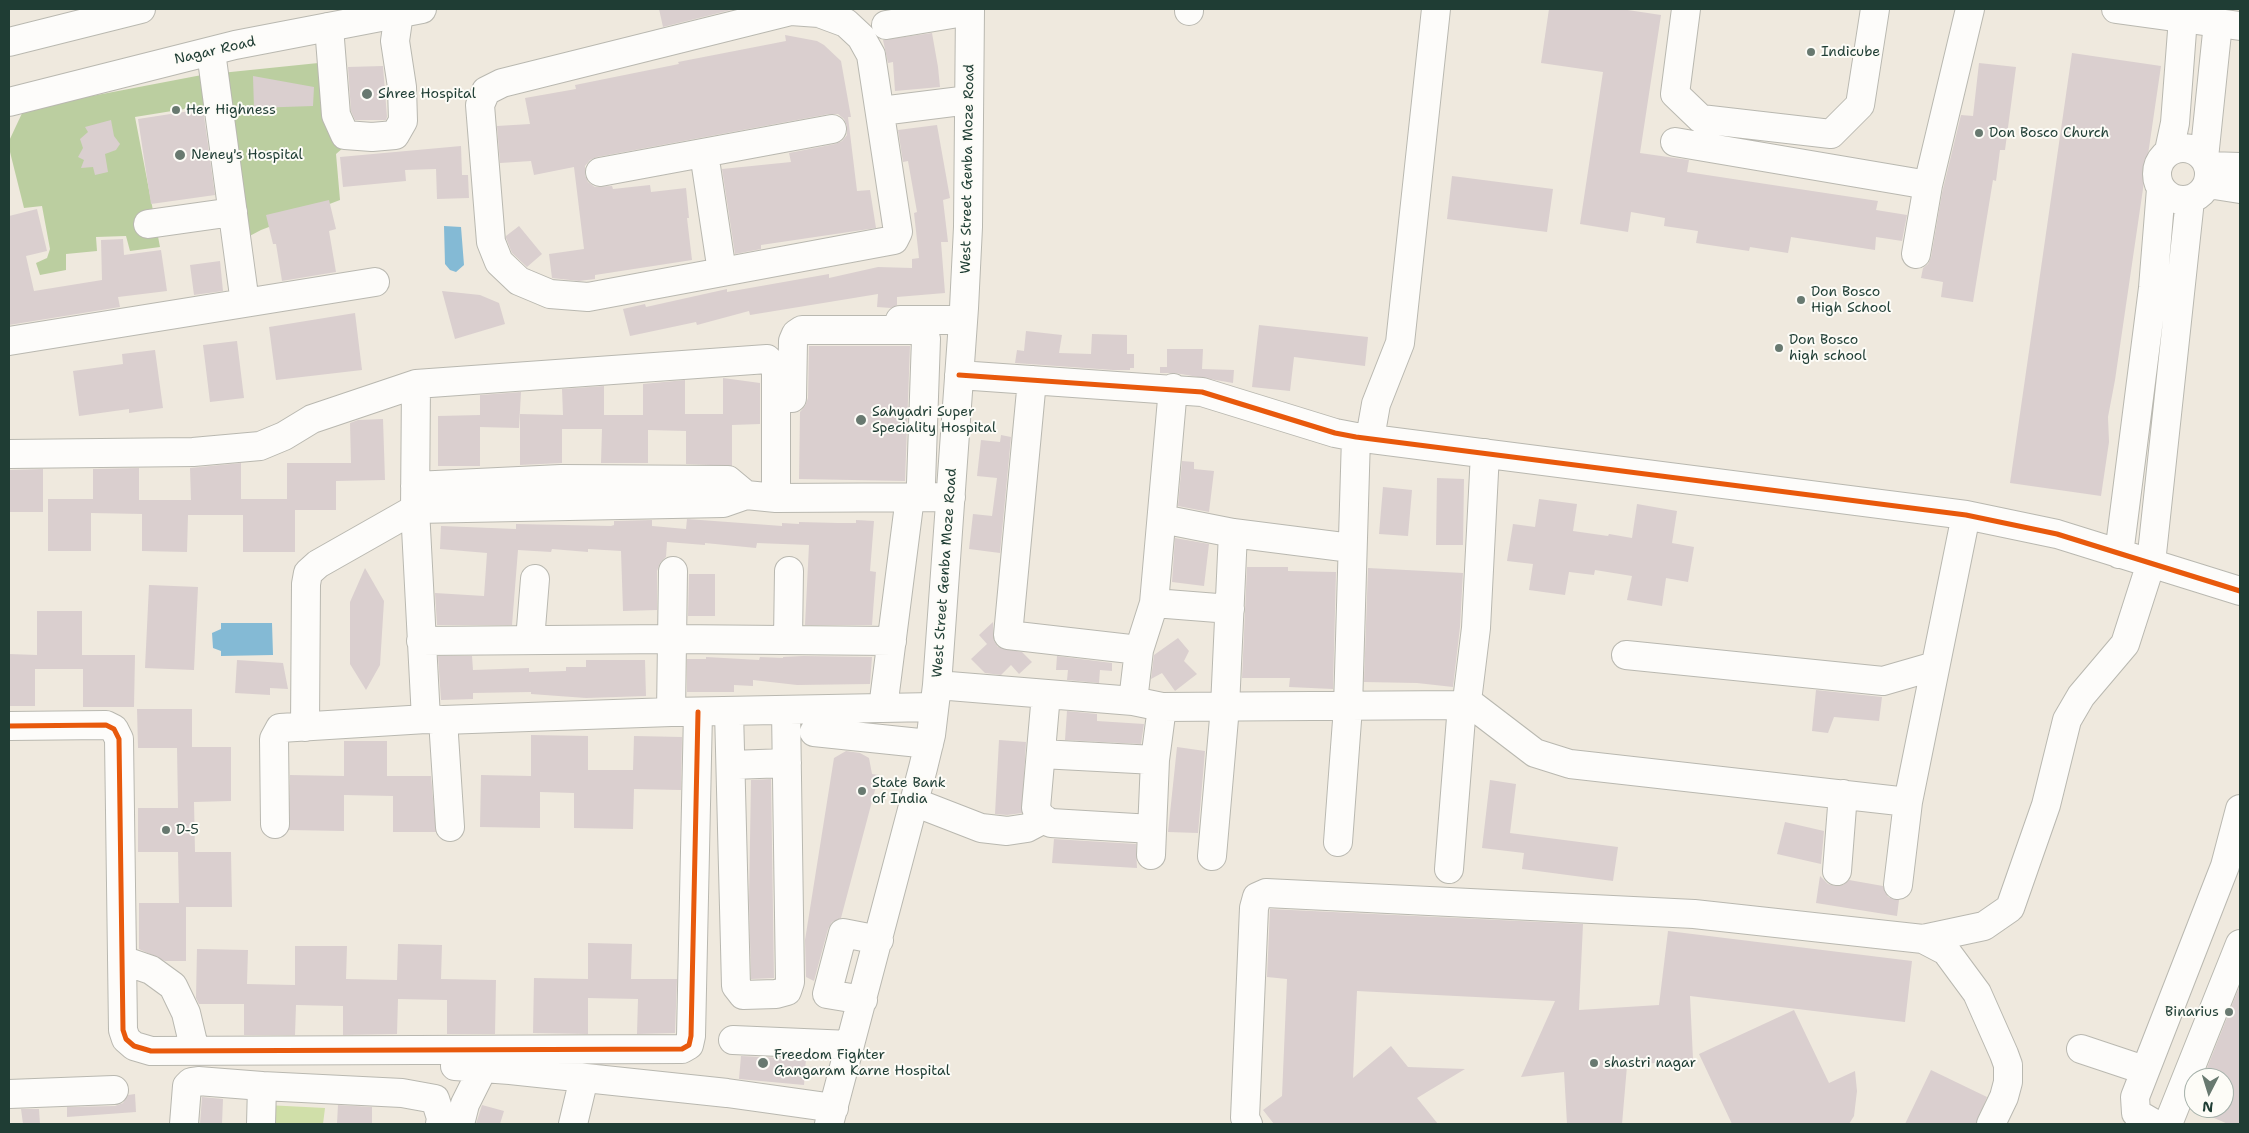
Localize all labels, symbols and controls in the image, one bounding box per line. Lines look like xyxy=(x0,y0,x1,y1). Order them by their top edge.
street label: Nagar Road xyxy=(173,34,257,68)
place label: Indicube xyxy=(1821,44,1880,60)
marker: Indicube xyxy=(1805,46,1817,58)
street label: West Street Genba Moze Road xyxy=(958,64,978,274)
place label: Shree Hospital xyxy=(378,86,476,102)
marker: Shree Hospital xyxy=(360,87,374,101)
place label: Her Highness xyxy=(186,102,276,118)
marker: Her Highness xyxy=(170,104,182,116)
place label: Don Bosco Church xyxy=(1989,125,2109,141)
marker: Don Bosco Church xyxy=(1973,127,1985,139)
place label: Neney's Hospital xyxy=(191,147,303,163)
marker: Neney's Hospital xyxy=(173,148,187,162)
place label: Don Bosco High School xyxy=(1811,284,1891,316)
marker: Don Bosco High School xyxy=(1795,294,1807,306)
place label: Don Bosco high school xyxy=(1789,332,1867,364)
marker: Don Bosco high school xyxy=(1773,342,1785,354)
place label: Sahyadri Super Speciality Hospital xyxy=(872,404,996,437)
marker: Sahyadri Super Speciality Hospital xyxy=(854,413,868,427)
street label: West Street Genba Moze Road xyxy=(929,468,961,678)
place label: State Bank of India xyxy=(872,775,946,808)
marker: State Bank of India xyxy=(856,785,868,797)
place label: D-5 xyxy=(176,822,199,838)
marker: D-5 xyxy=(160,824,172,836)
place label: Binarius xyxy=(2165,1004,2219,1020)
marker: Binarius xyxy=(2223,1006,2235,1018)
place label: Freedom Fighter Gangaram Karne Hospital xyxy=(774,1047,950,1080)
place label: shastri nagar xyxy=(1604,1055,1696,1071)
marker: Freedom Fighter Gangaram Karne Hospital xyxy=(756,1056,770,1070)
marker: shastri nagar xyxy=(1588,1057,1600,1069)
north arrow xyxy=(2184,1068,2234,1118)
text: N xyxy=(2201,1097,2214,1116)

